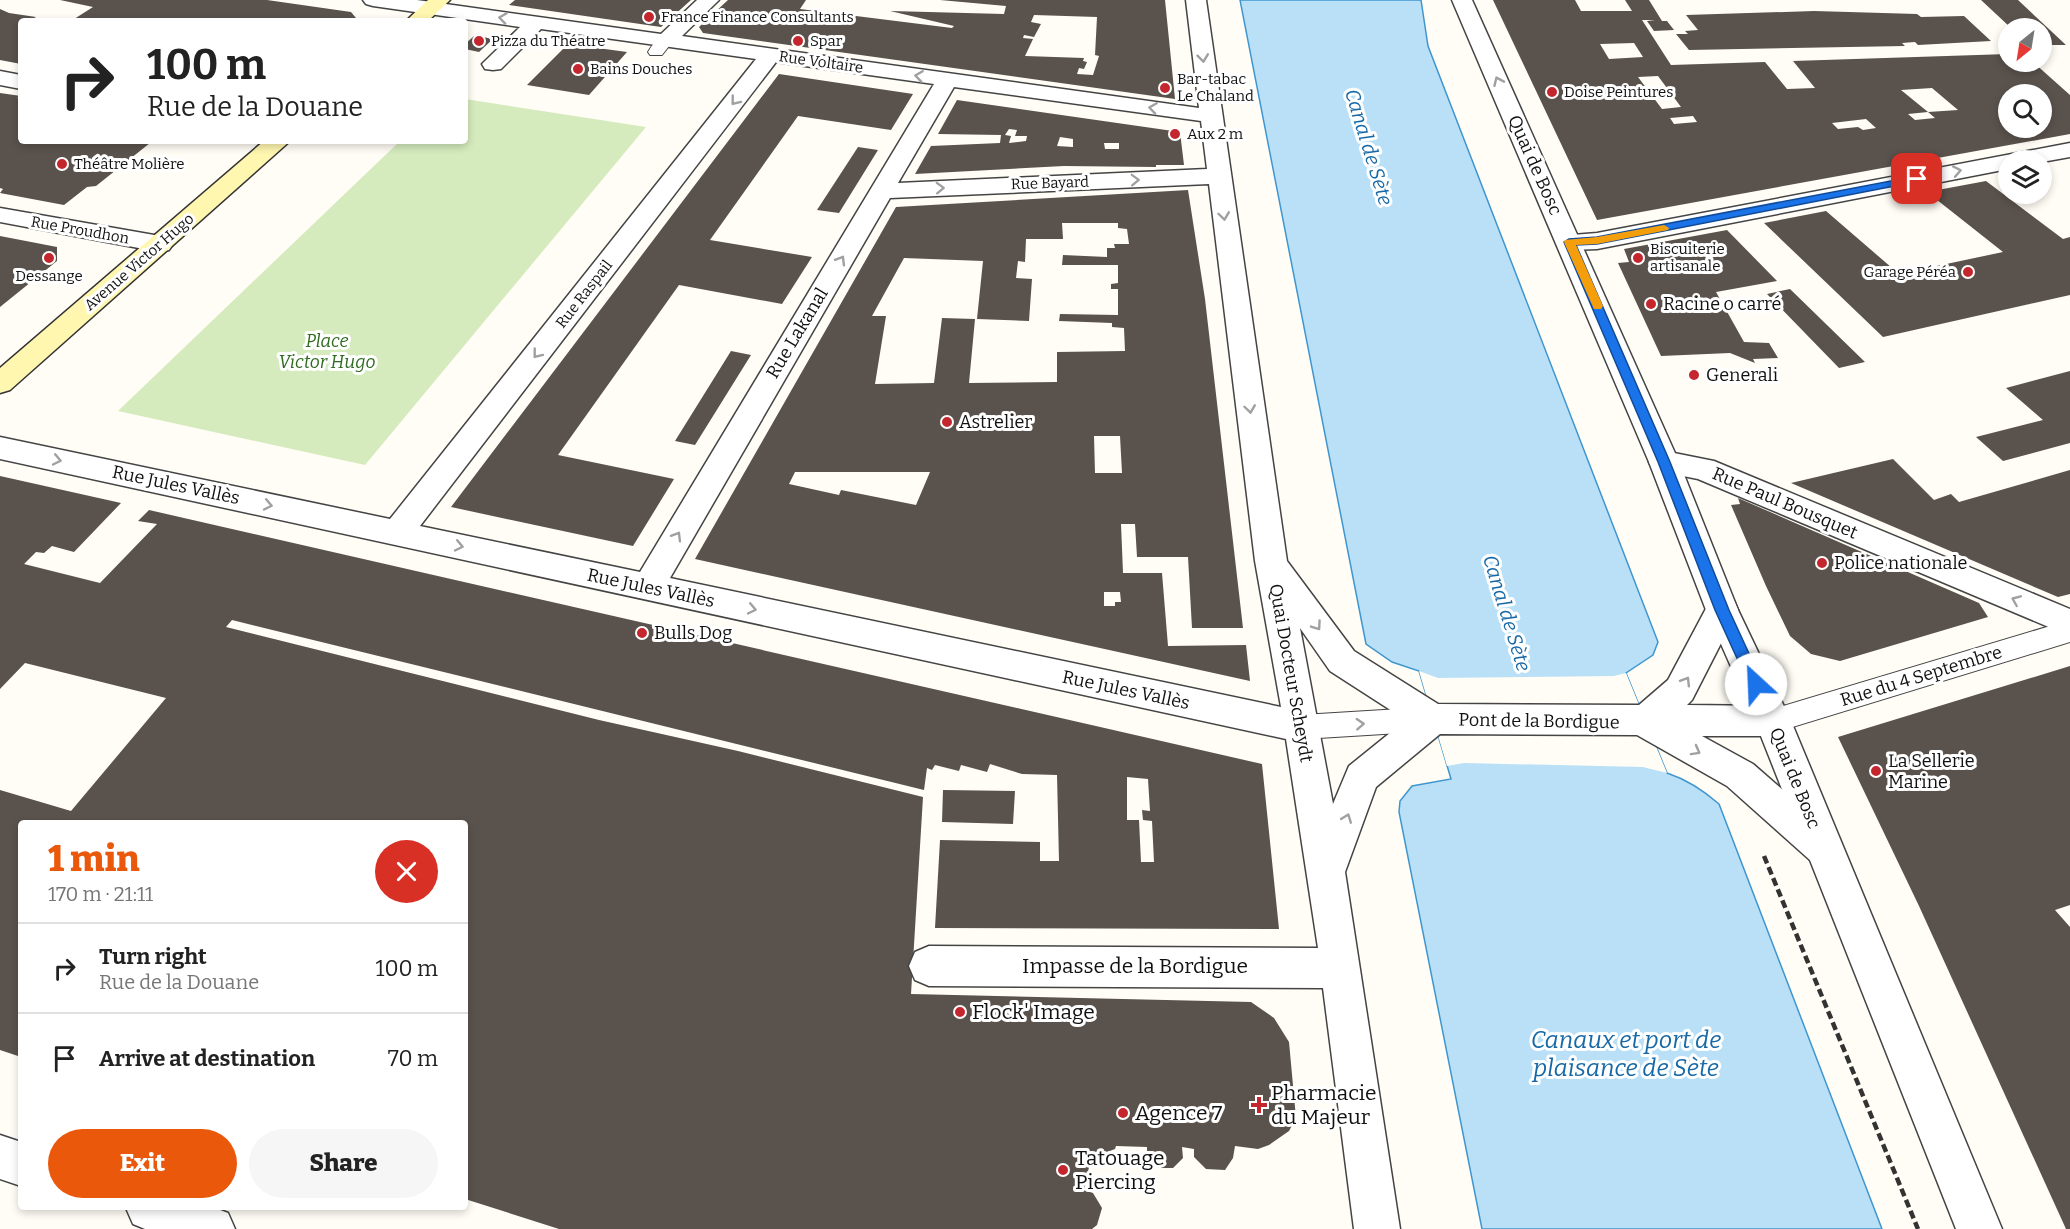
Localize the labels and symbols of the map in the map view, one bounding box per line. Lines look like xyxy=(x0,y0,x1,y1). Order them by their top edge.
place label: France Finance Consultants xyxy=(661,8,854,26)
marker: France Finance Consultants xyxy=(642,10,656,24)
one-way arrow xyxy=(498,12,508,25)
north arrow xyxy=(1998,18,2052,72)
place label: Pizza du Théatre xyxy=(491,32,605,50)
place label: Spar xyxy=(810,32,843,50)
marker: Pizza du Théatre xyxy=(472,34,486,48)
marker: Spar xyxy=(791,34,805,48)
street label: Rue Voltaire xyxy=(778,47,864,77)
one-way arrow xyxy=(1196,53,1209,63)
place label: Bains Douches xyxy=(590,60,692,78)
marker: Bains Douches xyxy=(571,62,585,76)
one-way arrow xyxy=(914,70,923,82)
place label: Bar-tabac Le Chaland xyxy=(1177,70,1254,105)
one-way arrow xyxy=(1493,77,1505,88)
marker: Bar-tabac Le Chaland xyxy=(1158,81,1172,95)
place label: Doise Peintures xyxy=(1564,83,1673,101)
marker: Doise Peintures xyxy=(1545,85,1559,99)
water label: Canal de Sète xyxy=(1340,86,1398,208)
one-way arrow xyxy=(732,95,743,106)
one-way arrow xyxy=(1149,103,1158,115)
street label: Quai de Bosc xyxy=(1503,112,1567,218)
place label: Aux 2 m xyxy=(1187,125,1244,143)
marker: Aux 2 m xyxy=(1168,127,1182,141)
pin xyxy=(1891,153,1942,204)
place label: Théâtre Molière xyxy=(74,155,185,173)
marker: Théâtre Molière xyxy=(55,157,69,171)
one-way arrow xyxy=(1952,166,1962,178)
street label: Rue Bayard xyxy=(1011,173,1089,193)
one-way arrow xyxy=(1130,173,1139,186)
one-way arrow xyxy=(935,182,944,194)
street label: Avenue Victor Hugo xyxy=(81,210,197,314)
one-way arrow xyxy=(1218,211,1230,220)
street label: Rue Proudhon xyxy=(29,213,131,248)
place label: Biscuiterie artisanale xyxy=(1650,240,1725,275)
marker: Dessange xyxy=(42,251,56,265)
marker: Biscuiterie artisanale xyxy=(1631,251,1645,265)
one-way arrow xyxy=(833,256,845,266)
street label: Rue Raspail xyxy=(552,257,616,331)
place label: Garage Péréa xyxy=(1864,263,1956,281)
marker: Garage Péréa xyxy=(1961,265,1975,279)
place label: Dessange xyxy=(15,267,83,285)
street label: Rue Lakanal xyxy=(761,284,833,382)
place label: Racine o carré xyxy=(1663,293,1781,315)
marker: Racine o carré xyxy=(1644,297,1658,311)
park label: Place Victor Hugo xyxy=(279,330,375,373)
one-way arrow xyxy=(534,347,545,358)
place label: Generali xyxy=(1706,364,1778,386)
marker: Generali xyxy=(1687,368,1701,382)
one-way arrow xyxy=(1244,404,1256,414)
place label: Astrelier xyxy=(959,411,1032,433)
marker: Astrelier xyxy=(940,415,954,429)
one-way arrow xyxy=(52,453,62,466)
street label: Rue Jules Vallès xyxy=(110,461,242,509)
street label: Rue Paul Bousquet xyxy=(1709,462,1861,544)
one-way arrow xyxy=(263,498,273,511)
one-way arrow xyxy=(670,532,681,542)
one-way arrow xyxy=(454,539,464,552)
water label: Canal de Sète xyxy=(1478,552,1536,674)
place label: Police nationale xyxy=(1834,552,1967,574)
marker: Police nationale xyxy=(1815,556,1829,570)
street label: Rue Jules Vallès xyxy=(585,564,717,612)
street label: Quai Docteur Scheydt xyxy=(1264,582,1318,764)
one-way arrow xyxy=(2012,595,2023,607)
one-way arrow xyxy=(747,602,757,615)
one-way arrow xyxy=(1309,619,1320,630)
place label: Bulls Dog xyxy=(654,622,732,644)
marker: Bulls Dog xyxy=(635,626,649,640)
street label: Rue du 4 Septembre xyxy=(1837,641,2005,711)
position arrow xyxy=(1724,652,1788,716)
street label: Rue Jules Vallès xyxy=(1060,666,1192,714)
one-way arrow xyxy=(1678,676,1689,687)
street label: Pont de la Bordigue xyxy=(1458,709,1620,733)
one-way arrow xyxy=(1356,718,1365,731)
street label: Quai de Bosc xyxy=(1765,724,1825,832)
one-way arrow xyxy=(1690,744,1700,755)
place label: La Sellerie Marine xyxy=(1888,750,1975,793)
marker: La Sellerie Marine xyxy=(1869,764,1883,778)
one-way arrow xyxy=(1340,813,1352,824)
street label: Impasse de la Bordigue xyxy=(1022,953,1248,979)
place label: Flock' Image xyxy=(972,999,1095,1025)
marker: Flock' Image xyxy=(953,1005,967,1019)
water label: Canaux et port de plaisance de Sète xyxy=(1531,1026,1721,1082)
place label: Pharmacie du Majeur xyxy=(1271,1080,1377,1130)
marker: Pharmacie du Majeur xyxy=(1252,1098,1266,1112)
place label: Agence 7 xyxy=(1135,1100,1223,1126)
marker: Agence 7 xyxy=(1116,1106,1130,1120)
place label: Tatouage Piercing xyxy=(1075,1145,1164,1195)
marker: Tatouage Piercing xyxy=(1056,1163,1070,1177)

